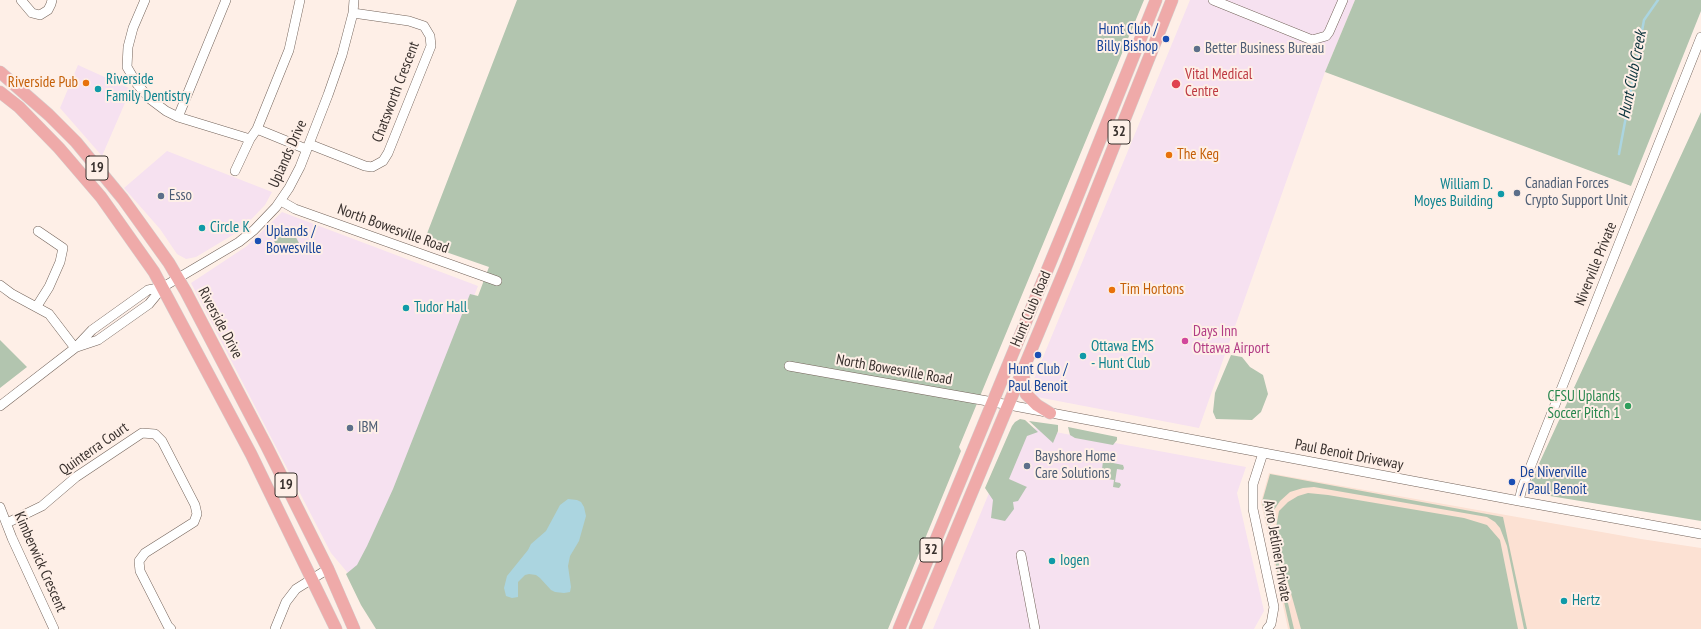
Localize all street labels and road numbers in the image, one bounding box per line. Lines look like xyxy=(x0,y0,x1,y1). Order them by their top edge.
street label: Chatsworth Crescent xyxy=(369,39,423,145)
street label: Uplands Drive xyxy=(265,117,311,191)
road number: 32 xyxy=(1108,120,1130,144)
road number: 19 xyxy=(86,156,108,180)
street label: North Bowesville Road xyxy=(335,200,451,258)
street label: Niverville Private xyxy=(1571,220,1621,308)
street label: Hunt Club Road xyxy=(1007,268,1055,350)
street label: Riverside Drive xyxy=(194,284,246,362)
street label: North Bowesville Road xyxy=(835,351,953,389)
street label: Quinterra Court xyxy=(56,419,132,479)
street label: Paul Benoit Driveway xyxy=(1293,436,1405,474)
road number: 19 xyxy=(275,473,297,497)
street label: Avro Jetliner Private xyxy=(1259,499,1295,603)
street label: Kimberwick Crescent xyxy=(10,509,70,615)
road number: 32 xyxy=(920,538,942,562)

